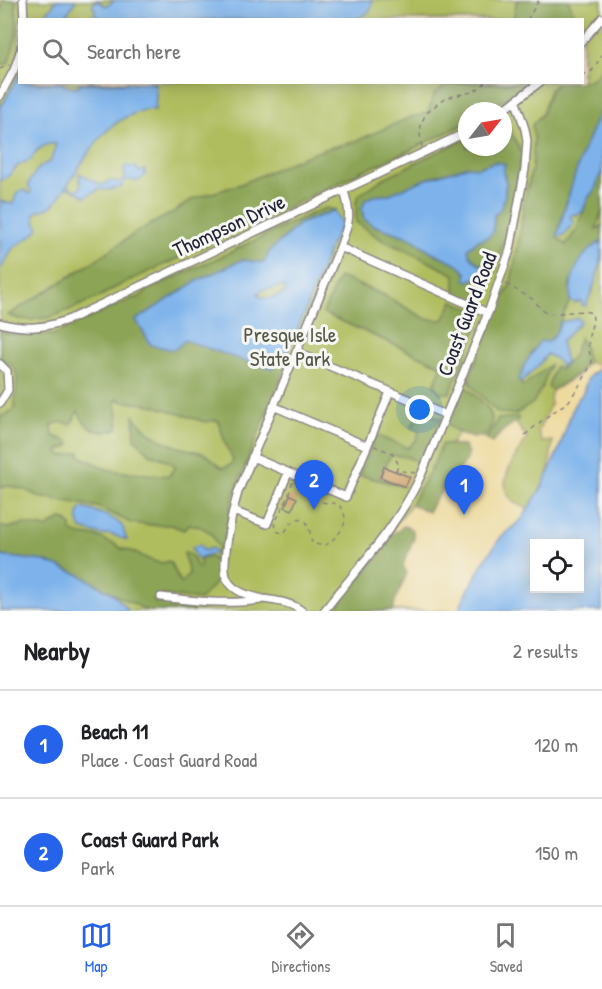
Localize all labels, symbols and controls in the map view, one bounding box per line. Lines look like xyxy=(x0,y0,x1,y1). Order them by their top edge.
search box xyxy=(18,18,584,84)
icon: search xyxy=(39,35,72,68)
text: Search here xyxy=(87,36,181,66)
north arrow xyxy=(458,102,512,156)
street label: Thompson Drive xyxy=(168,187,290,264)
street label: Coast Guard Road xyxy=(430,248,503,380)
park label: Presque Isle State Park xyxy=(244,320,336,373)
your location xyxy=(405,395,434,424)
pin: 2 xyxy=(294,460,334,510)
pin: 1 xyxy=(444,466,484,515)
map controls xyxy=(530,539,584,593)
button: locate xyxy=(530,539,584,593)
text: Nearby xyxy=(24,633,90,668)
text: 2 results xyxy=(513,637,578,664)
text: Beach 11 xyxy=(81,716,148,746)
text: 1 xyxy=(40,731,47,758)
text: 120 m xyxy=(534,731,578,758)
text: Place · Coast Guard Road xyxy=(81,746,257,773)
text: Coast Guard Park xyxy=(81,824,219,854)
text: 2 xyxy=(39,839,48,866)
text: 150 m xyxy=(535,839,578,866)
text: Park xyxy=(81,854,114,881)
tab: Map xyxy=(80,919,113,977)
tab: Directions xyxy=(272,919,330,977)
tab: Saved xyxy=(489,919,522,977)

